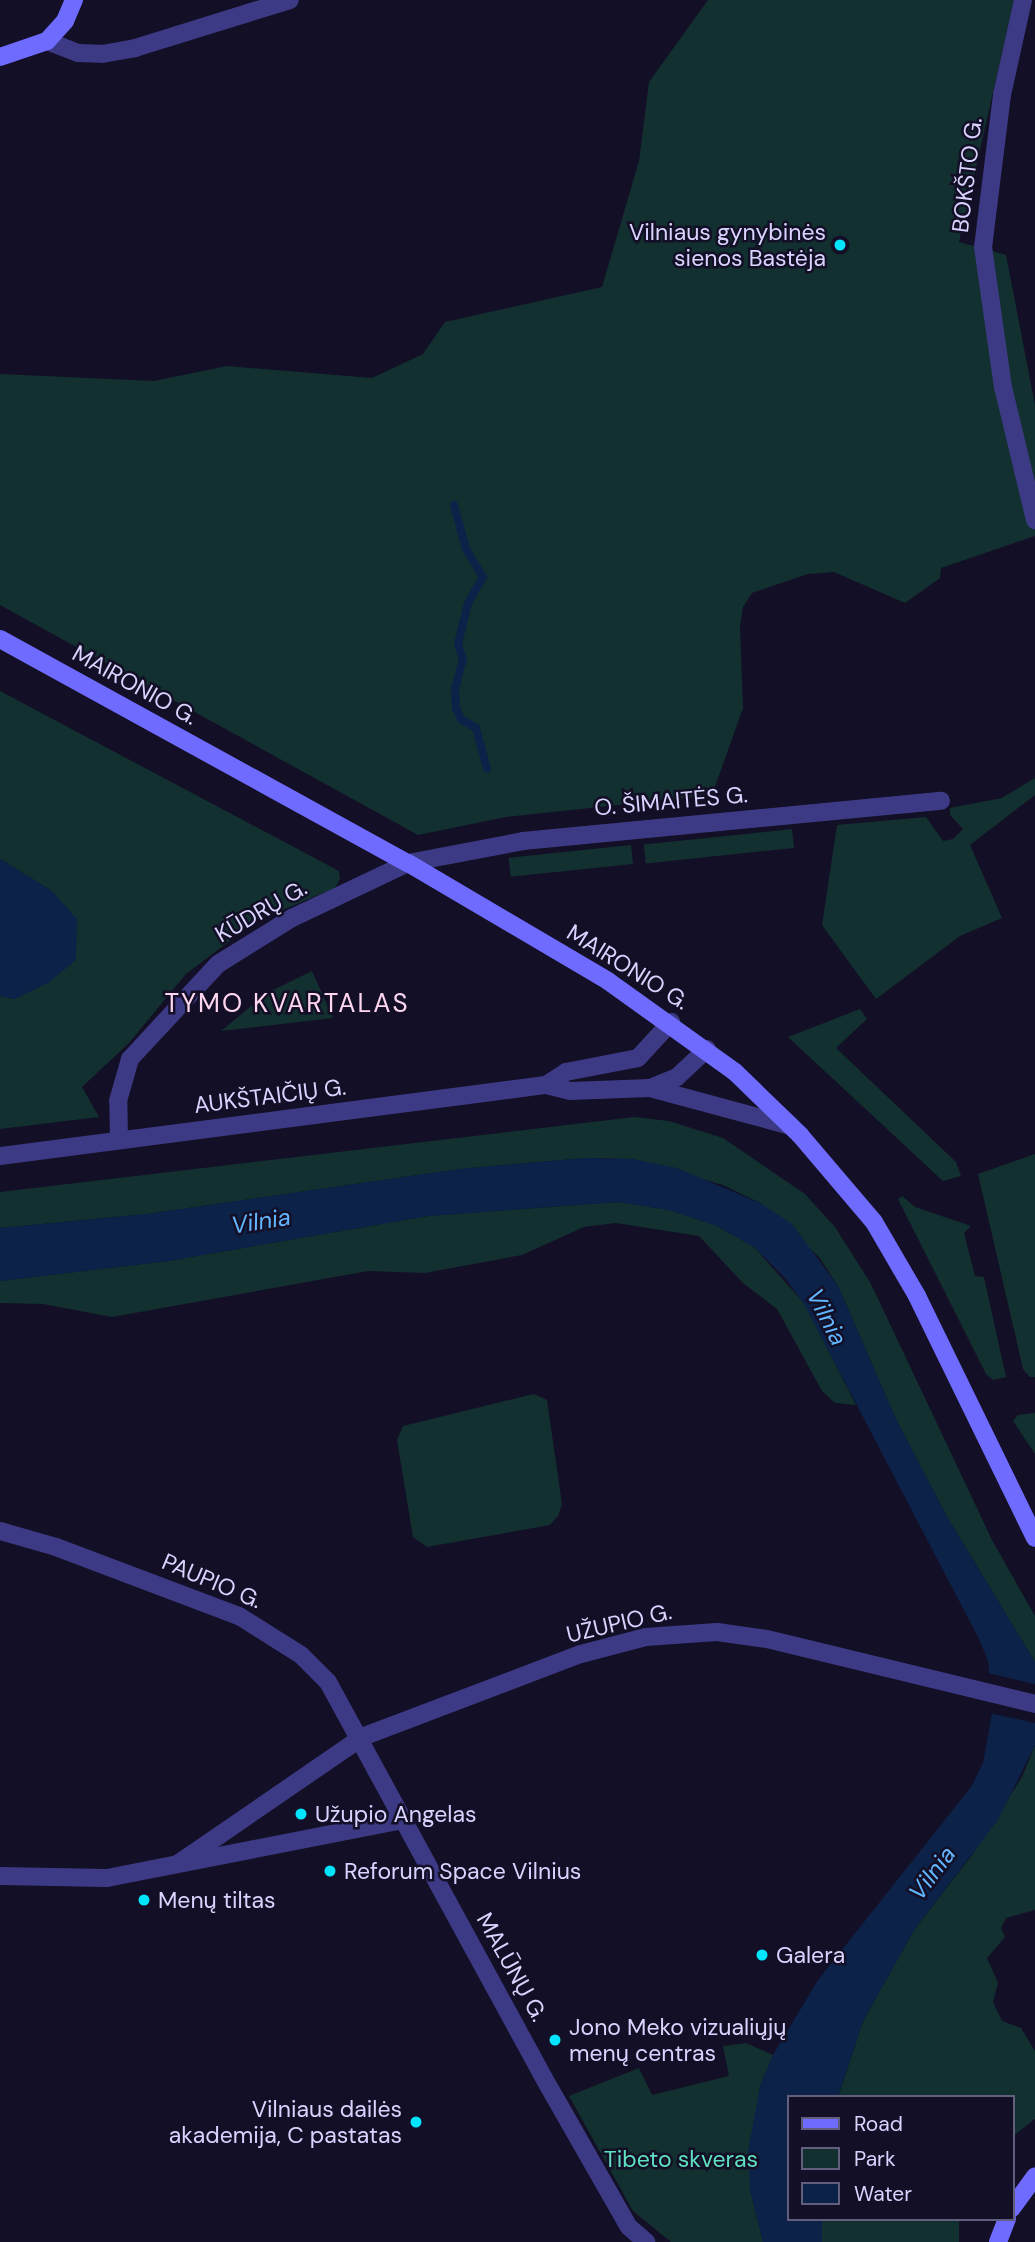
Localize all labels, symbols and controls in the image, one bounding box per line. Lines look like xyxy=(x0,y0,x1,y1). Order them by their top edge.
street label: BOKŠTO G. xyxy=(946,116,988,234)
place label: Vilniaus gynybinės sienos Bastėja xyxy=(629,218,826,272)
marker: Vilniaus gynybinės sienos Bastėja xyxy=(832,237,848,253)
street label: MAIRONIO G. xyxy=(68,639,202,731)
street label: O. ŠIMAITĖS G. xyxy=(593,781,749,821)
street label: KŪDRŲ G. xyxy=(210,874,312,948)
street label: MAIRONIO G. xyxy=(562,919,694,1015)
district label: TYMO KVARTALAS xyxy=(166,988,408,1020)
street label: AUKŠTAIČIŲ G. xyxy=(192,1073,348,1119)
water label: Vilnia xyxy=(229,1202,293,1240)
water label: Vilnia xyxy=(801,1284,853,1350)
street label: PAUPIO G. xyxy=(158,1548,266,1614)
street label: UŽUPIO G. xyxy=(564,1597,674,1649)
place label: Užupio Angelas xyxy=(315,1800,477,1828)
marker: Užupio Angelas xyxy=(293,1806,309,1822)
water label: Vilnia xyxy=(902,1840,962,1906)
place label: Reforum Space Vilnius xyxy=(344,1857,581,1885)
marker: Reforum Space Vilnius xyxy=(322,1863,338,1879)
place label: Menų tiltas xyxy=(158,1886,276,1914)
marker: Menų tiltas xyxy=(136,1892,152,1908)
street label: MALŪNŲ G. xyxy=(471,1908,553,2026)
place label: Galera xyxy=(776,1941,845,1969)
marker: Galera xyxy=(754,1947,770,1963)
place label: Jono Meko vizualiųjų menų centras xyxy=(569,2013,787,2067)
marker: Jono Meko vizualiųjų menų centras xyxy=(547,2032,563,2048)
place label: Vilniaus dailės akademija, C pastatas xyxy=(169,2095,402,2149)
legend xyxy=(786,2095,1014,2221)
text: Road xyxy=(854,2110,903,2138)
marker: Vilniaus dailės akademija, C pastatas xyxy=(408,2114,424,2130)
park label: Tibeto skveras xyxy=(604,2145,758,2173)
text: Park xyxy=(854,2145,895,2173)
text: Water xyxy=(854,2180,912,2208)

